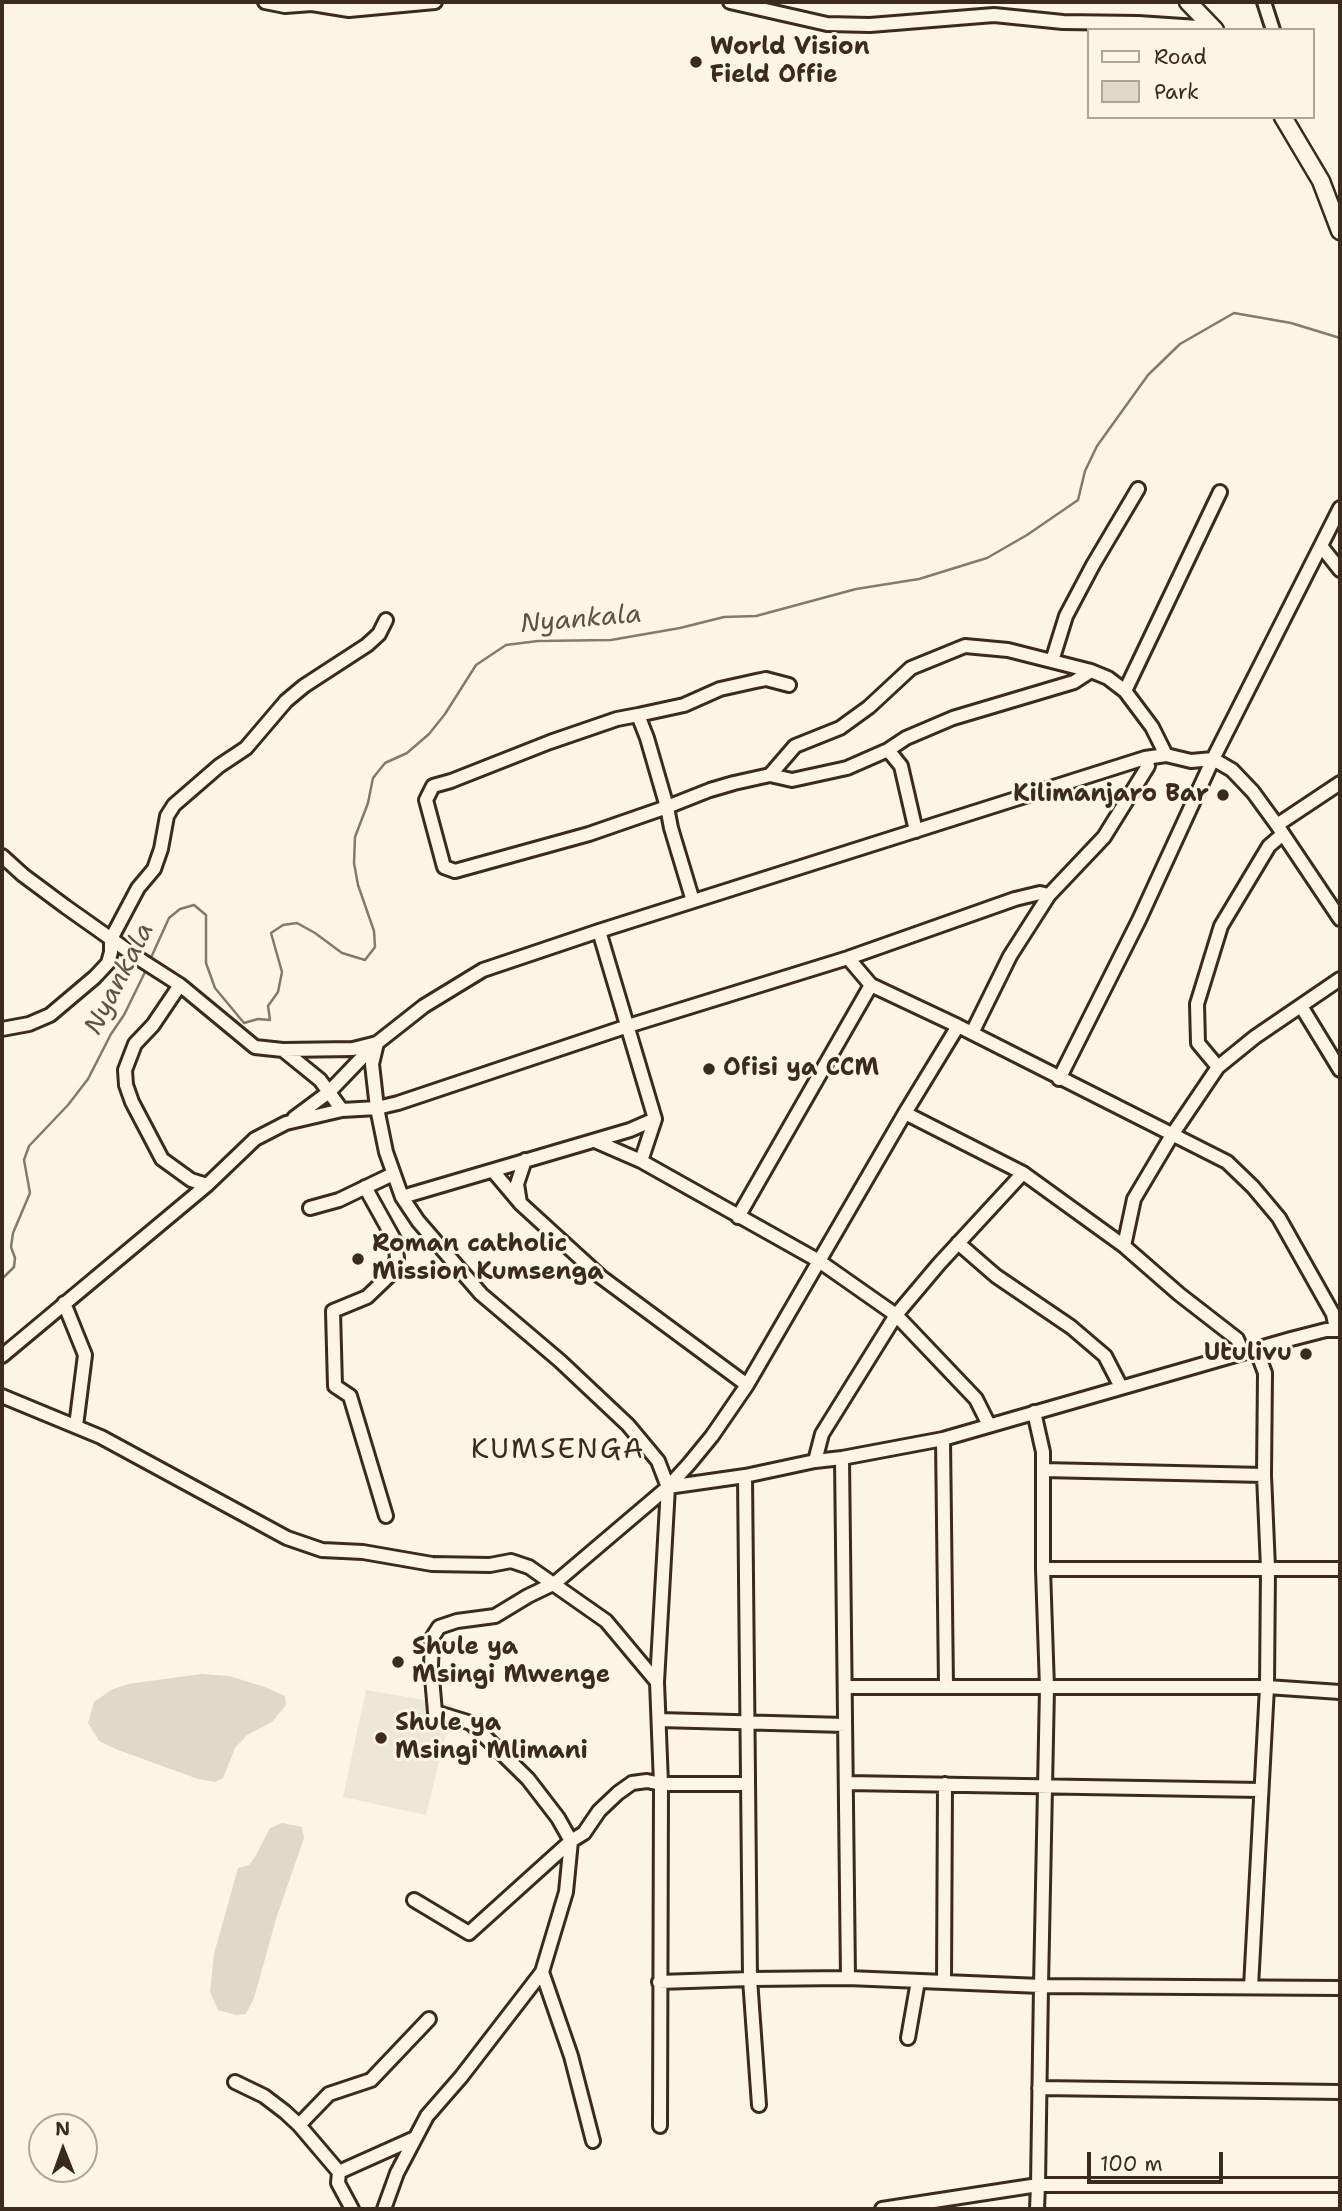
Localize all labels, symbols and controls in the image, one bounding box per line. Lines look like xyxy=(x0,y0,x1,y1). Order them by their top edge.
legend xyxy=(1086,28,1314,119)
place label: World Vision Field Offie xyxy=(710,34,870,90)
text: Road xyxy=(1154,43,1207,71)
marker: World Vision Field Offie xyxy=(688,54,704,70)
text: Park xyxy=(1154,78,1199,106)
water label: Nyankala xyxy=(519,599,643,641)
place label: Kilimanjaro Bar xyxy=(1013,781,1209,809)
marker: Kilimanjaro Bar xyxy=(1215,787,1231,803)
water label: Nyankala xyxy=(79,918,161,1040)
place label: Ofisi ya CCM xyxy=(723,1055,879,1083)
marker: Ofisi ya CCM xyxy=(701,1061,717,1077)
place label: Roman catholic Mission Kumsenga xyxy=(372,1231,604,1287)
marker: Roman catholic Mission Kumsenga xyxy=(350,1251,366,1267)
place label: Utulivu xyxy=(1204,1340,1292,1368)
marker: Utulivu xyxy=(1298,1346,1314,1362)
district label: KUMSENGA xyxy=(472,1434,644,1468)
place label: Shule ya Msingi Mwenge xyxy=(412,1634,610,1690)
marker: Shule ya Msingi Mwenge xyxy=(390,1654,406,1670)
place label: Shule ya Msingi Mlimani xyxy=(395,1710,588,1766)
marker: Shule ya Msingi Mlimani xyxy=(373,1730,389,1746)
north arrow xyxy=(28,2113,98,2183)
text: N xyxy=(55,2116,70,2141)
scale bar xyxy=(1090,2138,1226,2182)
text: 100 m xyxy=(1100,2150,1163,2178)

